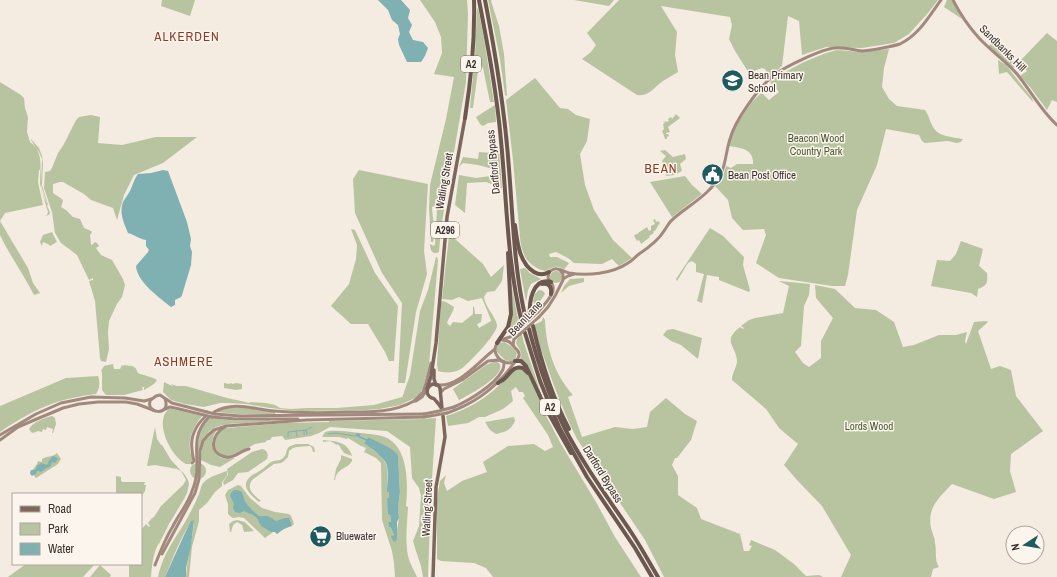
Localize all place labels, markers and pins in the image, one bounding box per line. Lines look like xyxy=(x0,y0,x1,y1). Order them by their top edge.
school or university icon: Bean Primary School xyxy=(719,68,745,94)
place label: Bean Primary School xyxy=(748,68,804,95)
public building icon: Bean Post Office xyxy=(699,162,725,188)
place label: Bean Post Office xyxy=(728,168,796,182)
supermarket icon: Bluewater xyxy=(307,523,333,549)
place label: Bluewater xyxy=(336,529,376,543)

